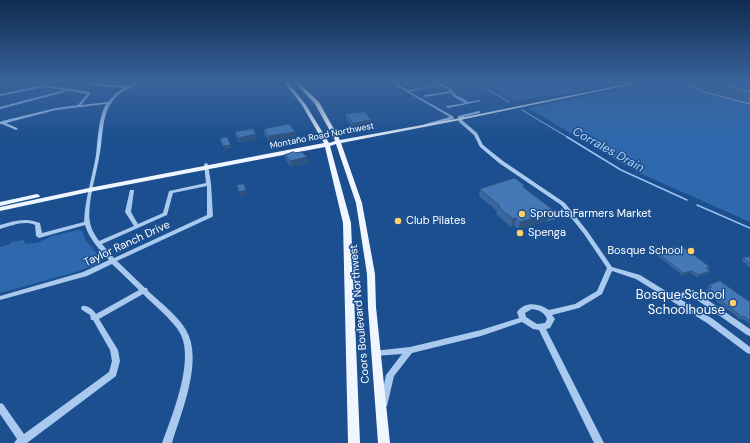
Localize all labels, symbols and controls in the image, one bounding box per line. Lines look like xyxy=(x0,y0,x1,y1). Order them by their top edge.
street label: Montaño Road Northwest xyxy=(269,121,375,151)
water label: Corrales Drain xyxy=(570,124,646,176)
place label: Sprouts Farmers Market xyxy=(530,207,652,221)
marker: Sprouts Farmers Market xyxy=(517,209,527,219)
place label: Club Pilates xyxy=(406,214,466,228)
marker: Club Pilates xyxy=(393,216,403,226)
street label: Taylor Ranch Drive xyxy=(82,218,172,270)
place label: Spenga xyxy=(528,226,566,240)
marker: Spenga xyxy=(515,228,525,238)
street label: Coors Boulevard Northwest xyxy=(347,244,373,384)
place label: Bosque School xyxy=(607,244,683,258)
marker: Bosque School xyxy=(686,246,696,256)
place label: Bosque School Schoolhouse xyxy=(636,288,725,319)
marker: Bosque School Schoolhouse xyxy=(728,298,738,308)

